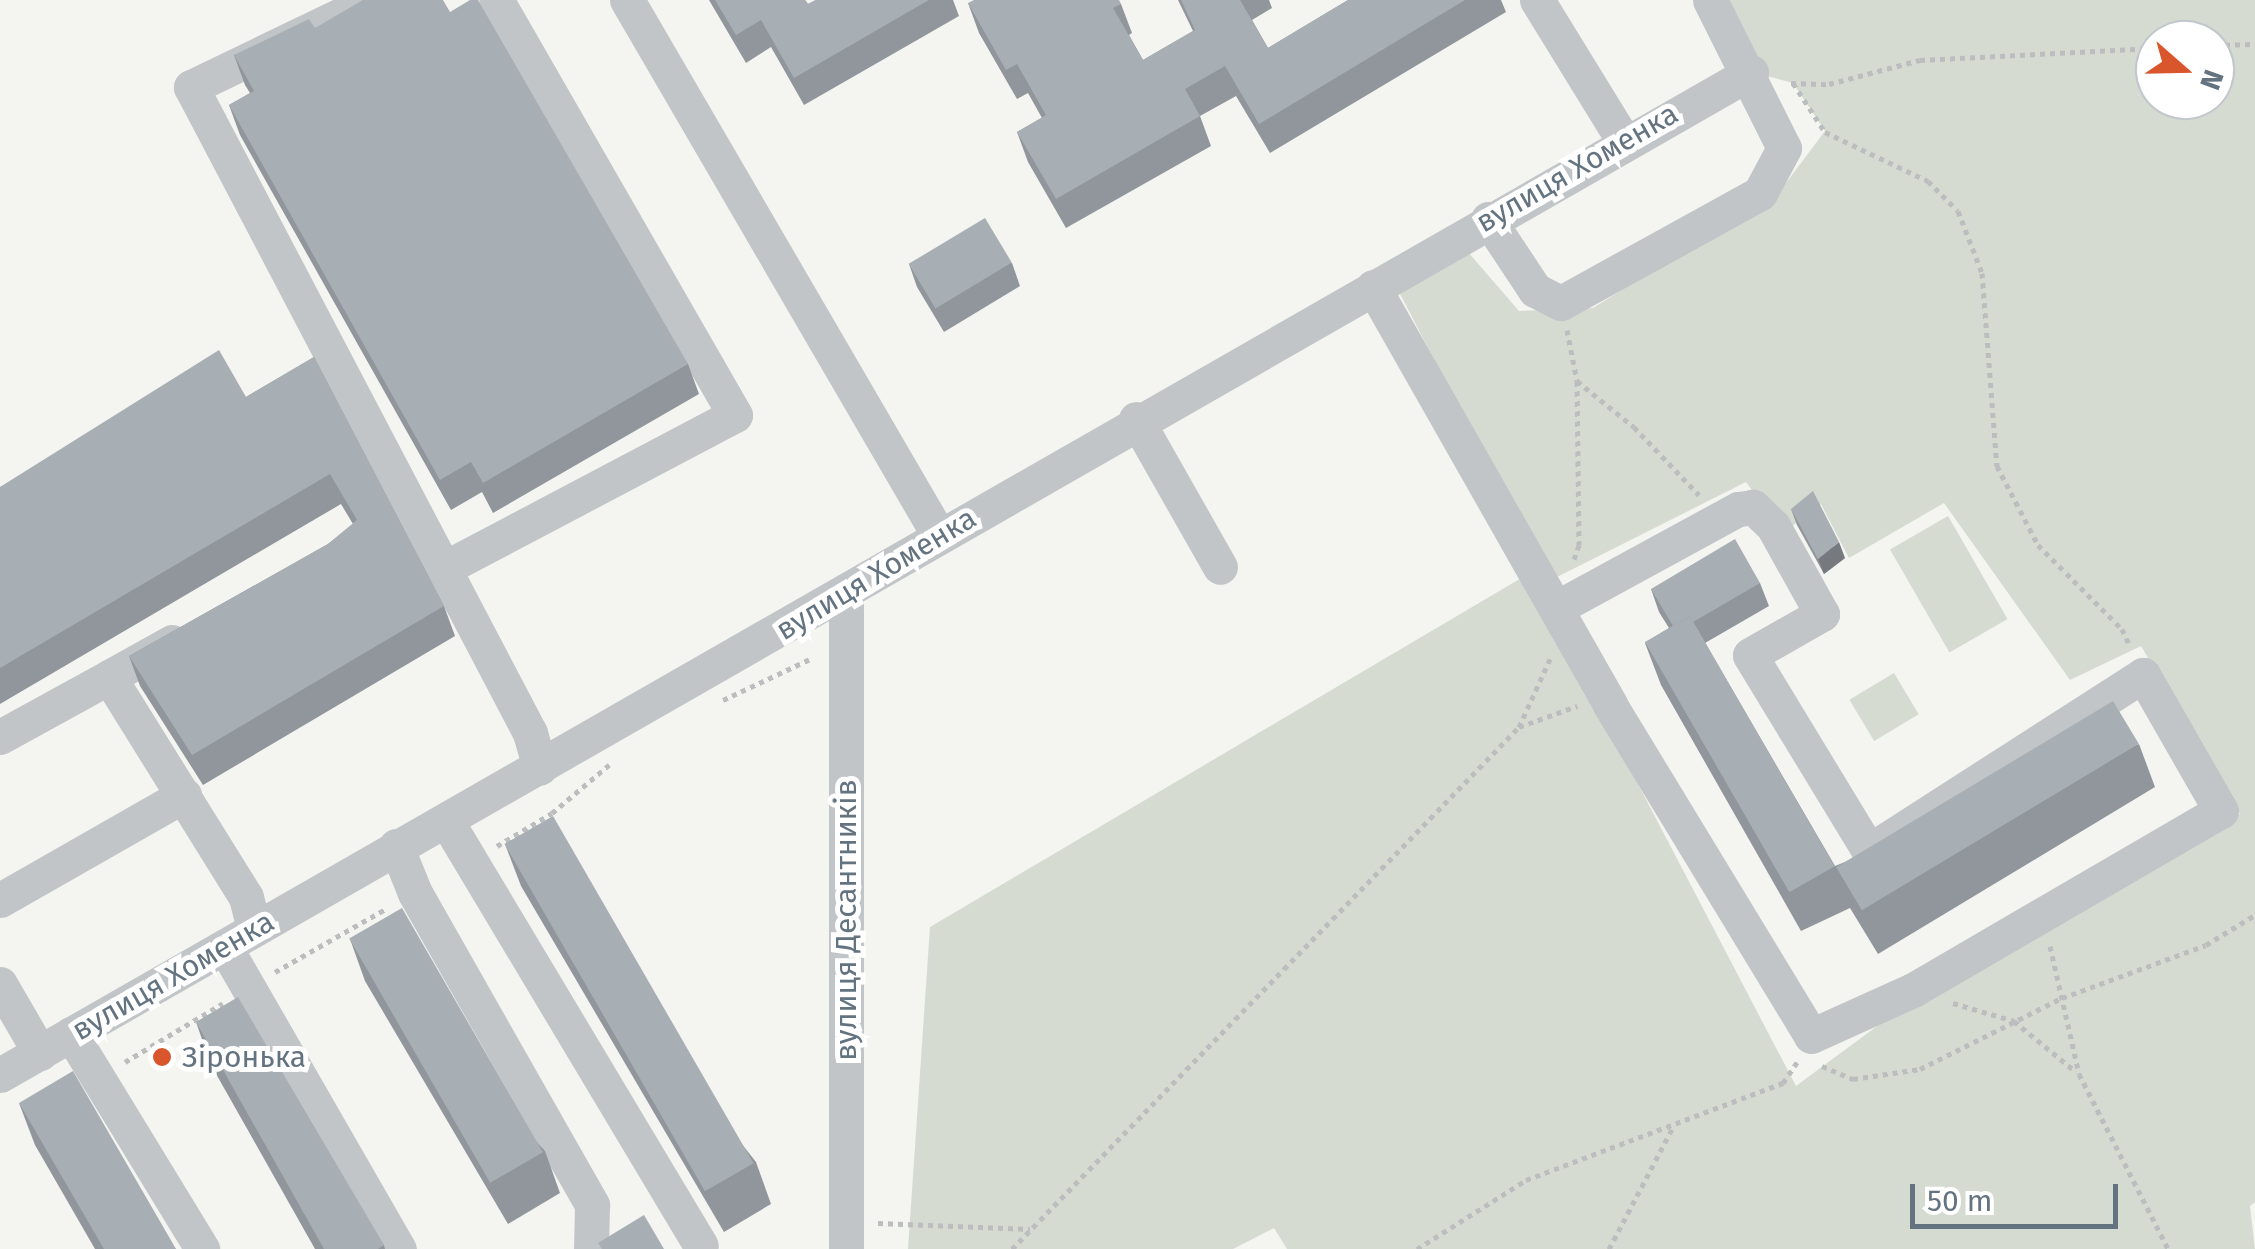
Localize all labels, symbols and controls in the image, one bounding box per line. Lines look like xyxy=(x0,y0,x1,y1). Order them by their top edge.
north arrow xyxy=(2135,20,2235,120)
text: N xyxy=(2193,65,2230,94)
street label: вулиця Хоменка xyxy=(1470,96,1684,240)
street label: вулиця Хоменка xyxy=(769,500,983,648)
street label: вулиця Десантників xyxy=(828,779,864,1061)
street label: вулиця Хоменка xyxy=(66,904,280,1048)
place label: Зіронька xyxy=(182,1039,306,1075)
marker: Зіронька xyxy=(151,1046,173,1068)
scale bar xyxy=(1915,1164,2122,1226)
text: 50 m xyxy=(1927,1183,1992,1219)

